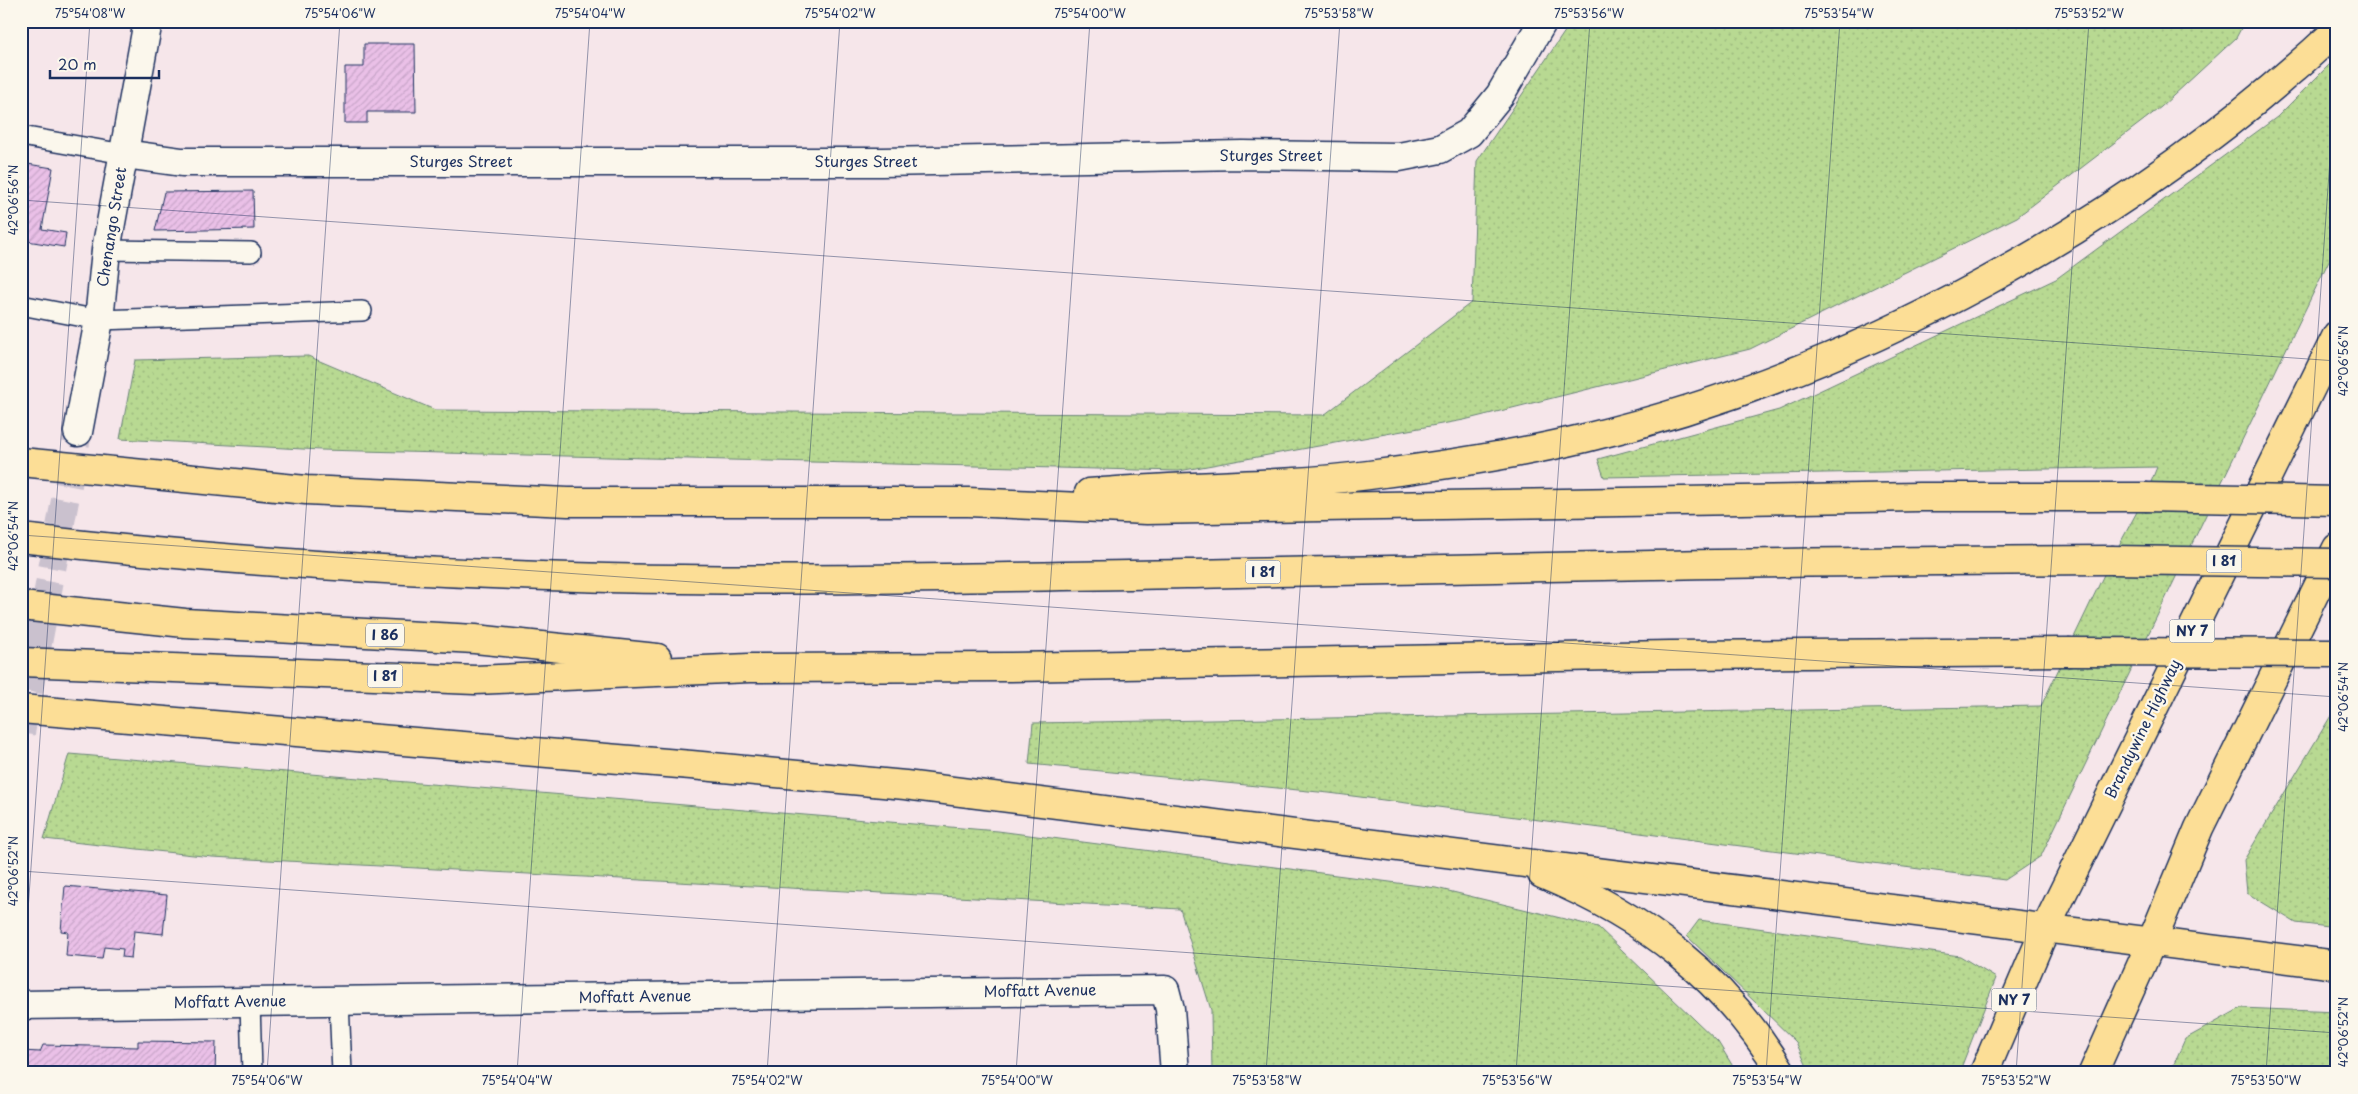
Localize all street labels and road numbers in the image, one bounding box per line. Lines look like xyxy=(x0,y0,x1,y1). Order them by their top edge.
street label: Sturges Street xyxy=(1219,143,1323,166)
street label: Sturges Street xyxy=(409,149,513,172)
street label: Sturges Street xyxy=(814,149,918,172)
street label: Chenango Street xyxy=(90,165,131,288)
road number: I 81 xyxy=(2206,550,2242,572)
road number: I 81 xyxy=(1246,560,1280,584)
road number: NY 7 xyxy=(2170,620,2214,642)
road number: I 86 xyxy=(366,624,404,646)
street label: Brandywine Highway xyxy=(2098,655,2185,802)
road number: I 81 xyxy=(368,664,402,688)
street label: Moffatt Avenue xyxy=(983,977,1097,1002)
street label: Moffatt Avenue xyxy=(578,983,692,1008)
street label: Moffatt Avenue xyxy=(173,988,287,1013)
road number: NY 7 xyxy=(1992,988,2036,1012)

